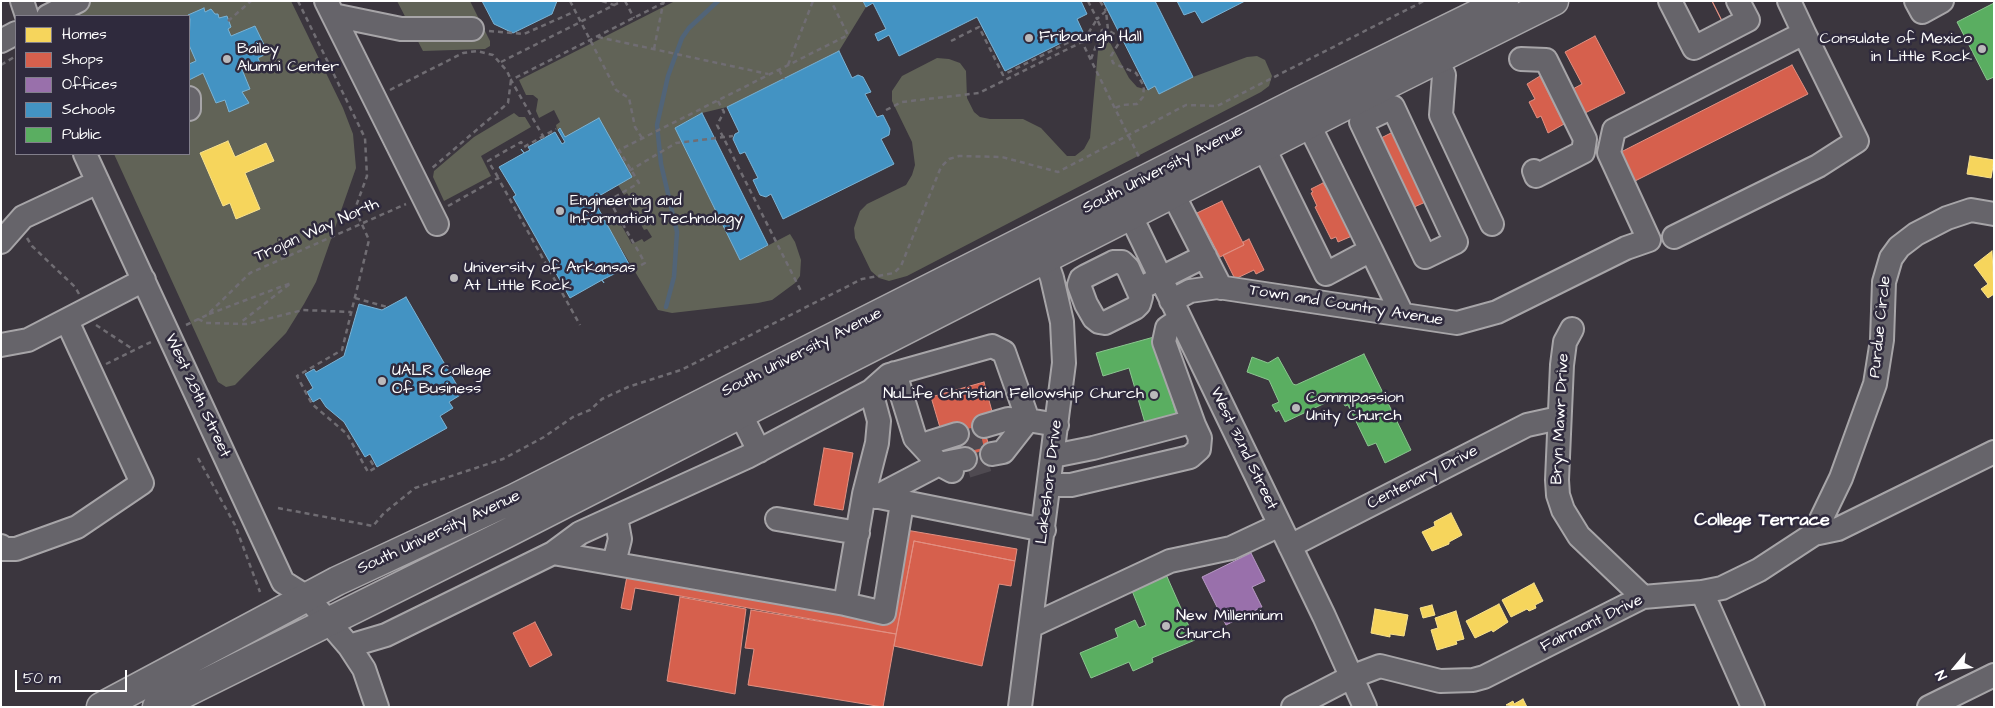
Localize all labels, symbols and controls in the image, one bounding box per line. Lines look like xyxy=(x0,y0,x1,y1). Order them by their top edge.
legend xyxy=(15,15,190,155)
text: Homes xyxy=(62,24,107,45)
place label: Fribourgh Hall xyxy=(1039,28,1142,48)
place label: Consulate of Mexico in Little Rock xyxy=(1819,30,1972,68)
marker: Fribourgh Hall xyxy=(1023,32,1035,44)
place label: Bailey Alumni Center xyxy=(237,40,339,78)
marker: Consulate of Mexico in Little Rock xyxy=(1976,43,1988,55)
text: Shops xyxy=(62,49,103,70)
marker: Bailey Alumni Center xyxy=(221,53,233,65)
text: Offices xyxy=(62,74,117,95)
text: Schools xyxy=(62,99,115,120)
street label: South University Avenue xyxy=(1080,121,1246,219)
text: Public xyxy=(62,124,102,145)
place label: Engineering and Information Technology xyxy=(570,192,743,230)
street label: Trojan Way North xyxy=(252,195,382,267)
marker: Engineering and Information Technology xyxy=(554,205,566,217)
place label: University of Arkansas At Little Rock xyxy=(464,259,635,297)
marker: University of Arkansas At Little Rock xyxy=(448,272,460,284)
street label: Purdue Circle xyxy=(1866,275,1896,379)
street label: Town and Country Avenue xyxy=(1248,281,1444,331)
street label: South University Avenue xyxy=(719,304,885,402)
street label: West 28th Street xyxy=(160,331,234,461)
street label: Bryn Mawr Drive xyxy=(1548,353,1574,485)
place label: UALR College Of Business xyxy=(392,362,491,400)
marker: UALR College Of Business xyxy=(376,375,388,387)
place label: NuLife Christian Fellowship Church xyxy=(883,385,1144,405)
street label: West 32nd Street xyxy=(1205,385,1281,513)
marker: NuLife Christian Fellowship Church xyxy=(1148,389,1160,401)
place label: Commpassion Unity Church xyxy=(1306,389,1404,427)
marker: Commpassion Unity Church xyxy=(1290,402,1302,414)
street label: Lakeshore Drive xyxy=(1033,419,1067,545)
street label: Centenary Drive xyxy=(1364,442,1482,514)
street label: South University Avenue xyxy=(355,487,523,579)
district label: College Terrace xyxy=(1694,510,1830,532)
street label: Fairmont Drive xyxy=(1538,591,1646,657)
place label: New Millennium Church xyxy=(1176,607,1282,645)
marker: New Millennium Church xyxy=(1160,620,1172,632)
north arrow xyxy=(1930,643,1980,693)
scale bar xyxy=(18,660,130,692)
text: N xyxy=(1931,666,1953,684)
text: 50 m xyxy=(23,668,61,689)

